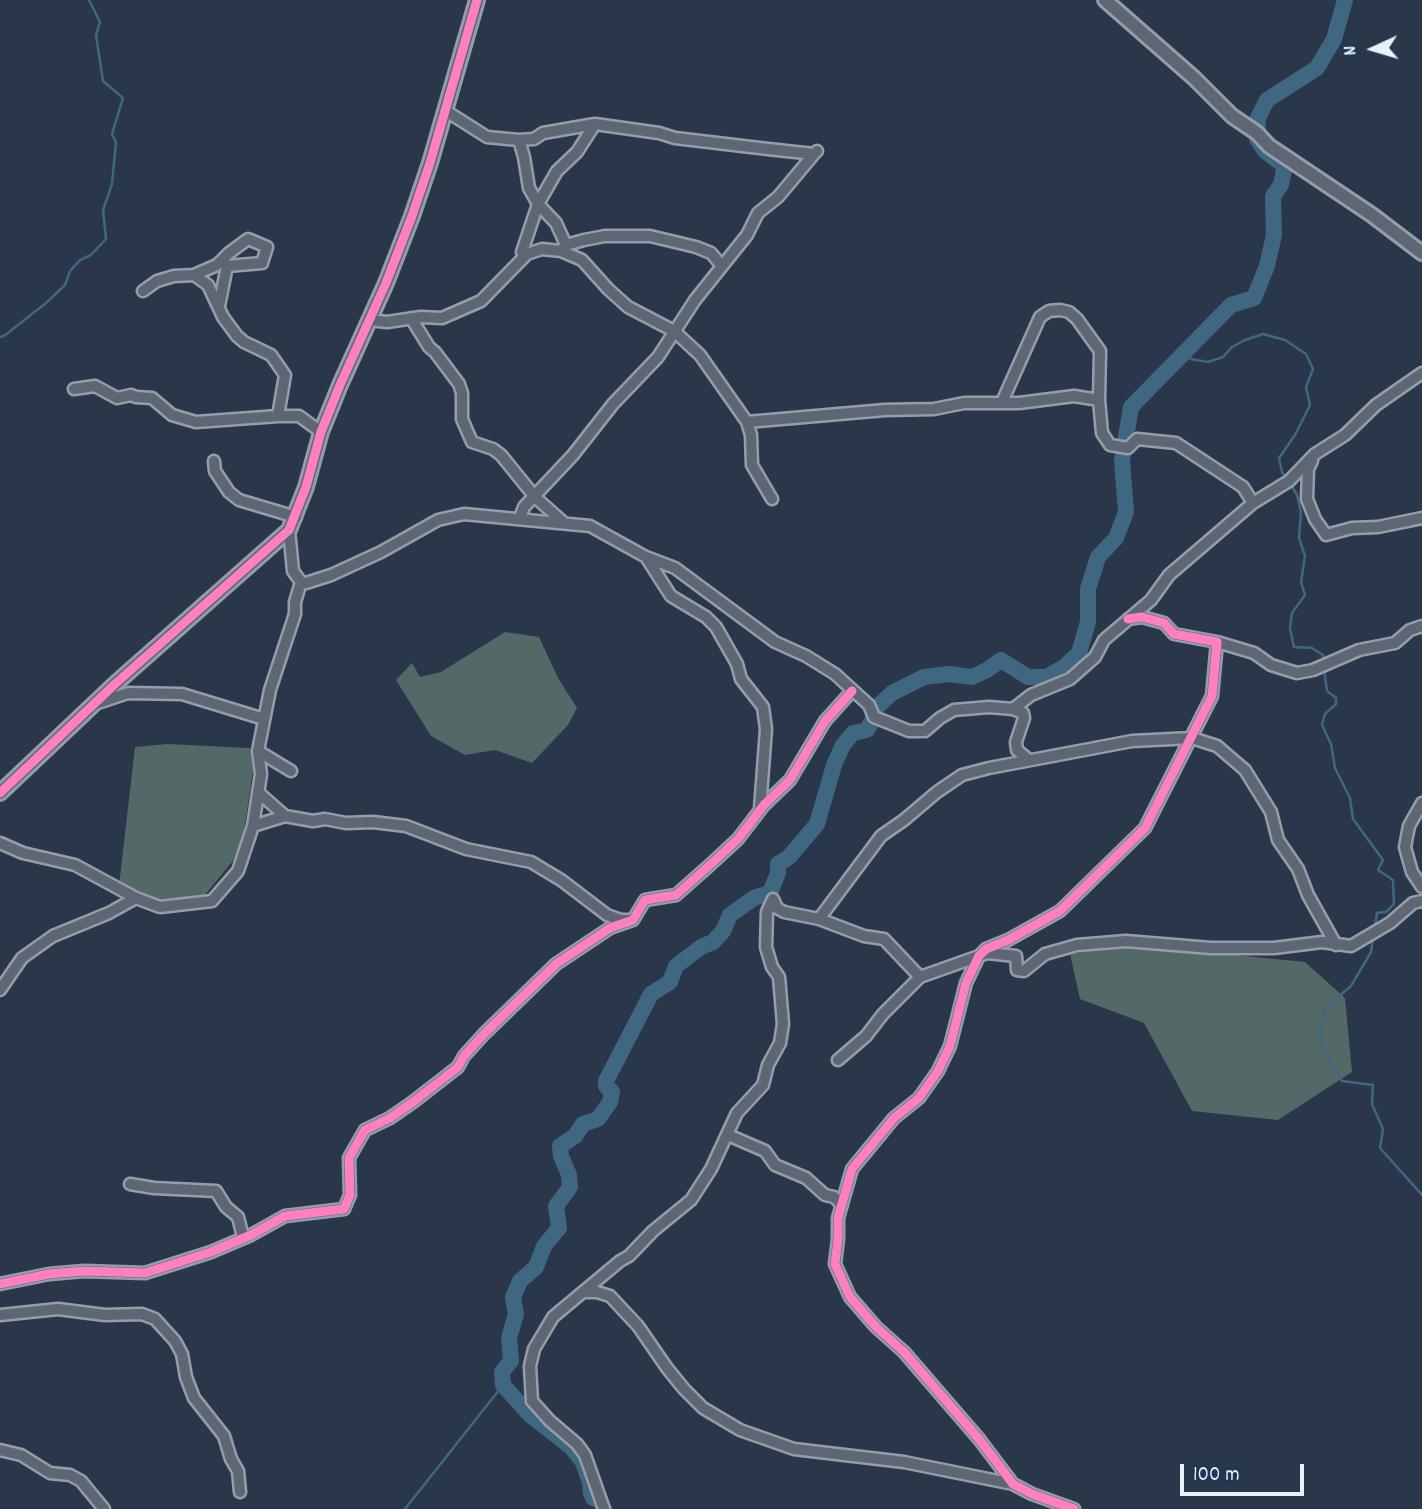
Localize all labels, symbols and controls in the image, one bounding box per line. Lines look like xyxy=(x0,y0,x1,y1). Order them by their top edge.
north arrow xyxy=(1338,14,1408,84)
text: N xyxy=(1338,45,1365,56)
scale bar xyxy=(1184,1450,1308,1494)
text: 100 m xyxy=(1193,1461,1240,1491)

